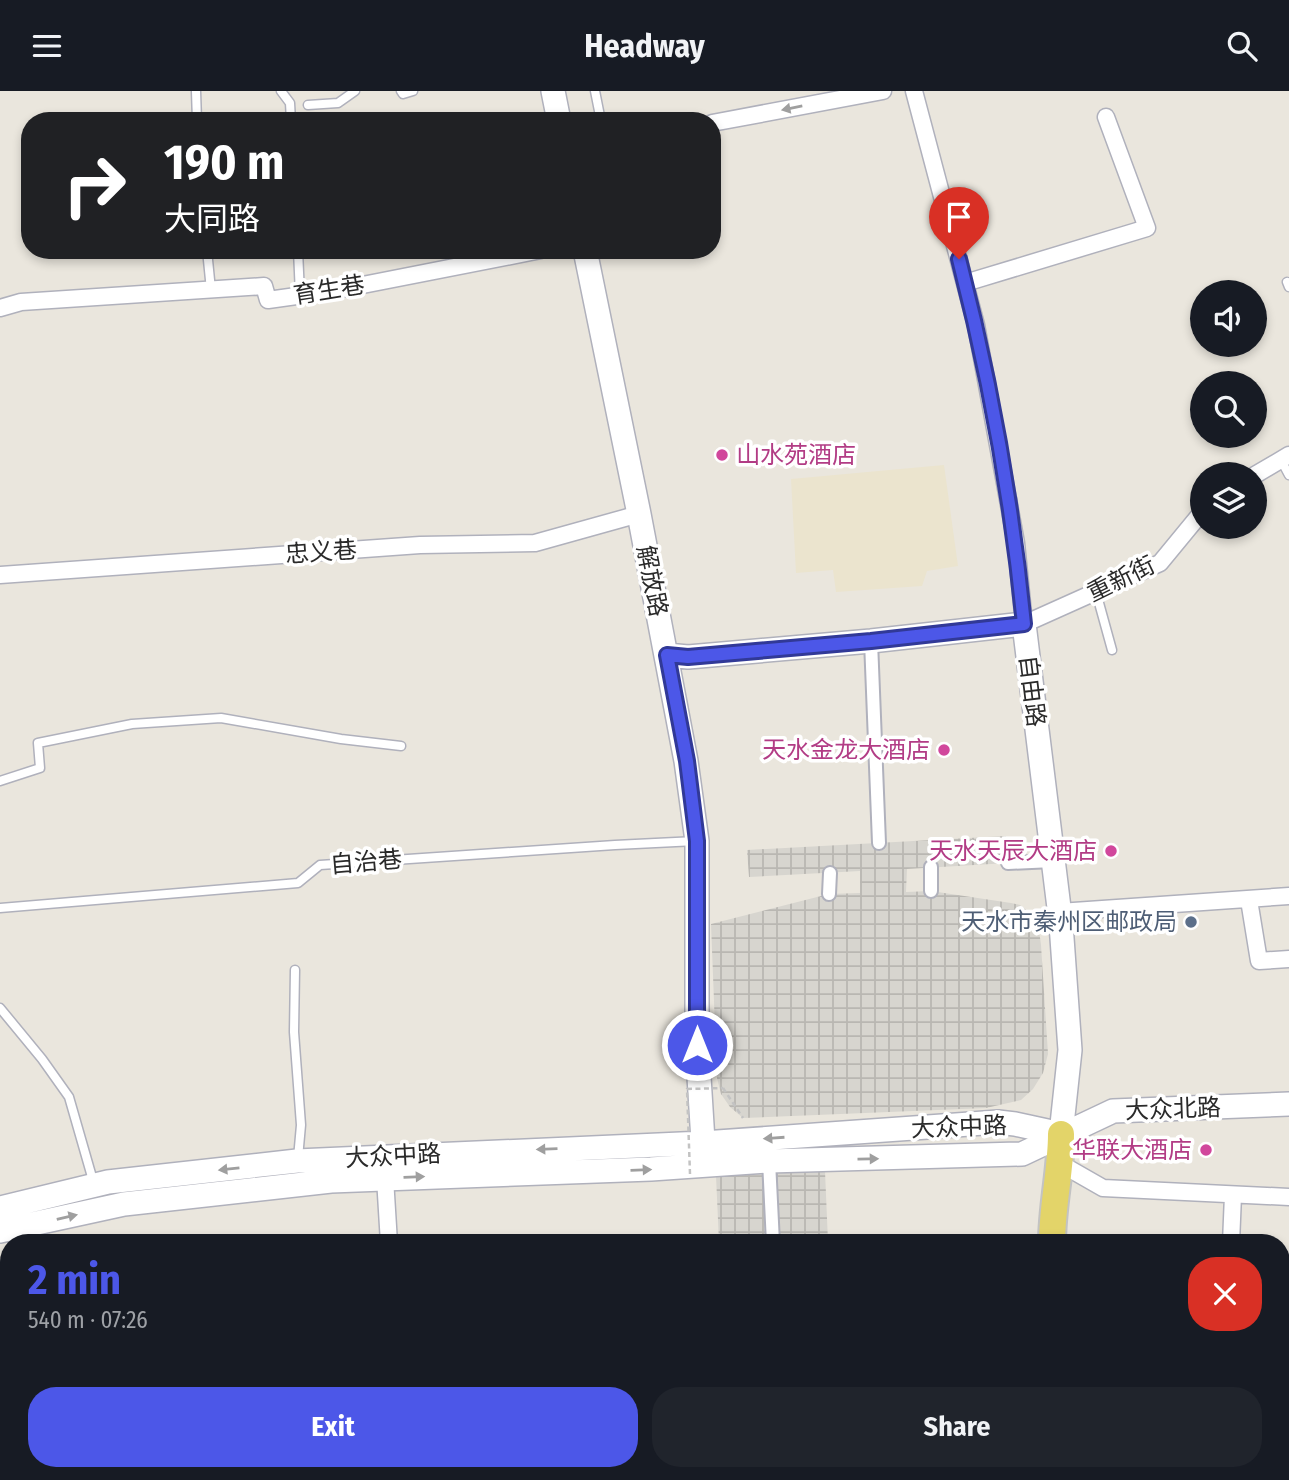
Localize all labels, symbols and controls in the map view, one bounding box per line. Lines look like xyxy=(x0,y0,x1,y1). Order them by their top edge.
icon: menu xyxy=(28,27,66,65)
text: Headway xyxy=(584,27,705,65)
icon: search xyxy=(1223,27,1261,65)
one-way arrow xyxy=(781,103,803,114)
text: 190 m xyxy=(164,133,284,192)
icon: right xyxy=(49,140,140,231)
pin xyxy=(929,187,989,259)
icon: arrive xyxy=(940,198,978,236)
text: 大同路 xyxy=(164,200,260,238)
street label: 育生巷 xyxy=(291,271,367,309)
map controls xyxy=(1190,280,1267,539)
button: sound xyxy=(1190,280,1267,357)
button: search xyxy=(1190,371,1267,448)
place label: 山水苑酒店 xyxy=(736,441,856,469)
marker: 山水苑酒店 xyxy=(714,447,730,463)
button: layers xyxy=(1190,462,1267,539)
street label: 忠义巷 xyxy=(284,536,358,568)
street label: 解放路 xyxy=(631,543,673,619)
street label: 重新街 xyxy=(1083,551,1159,607)
street label: 自由路 xyxy=(1014,654,1050,728)
place label: 天水金龙大酒店 xyxy=(762,736,930,764)
marker: 天水金龙大酒店 xyxy=(936,742,952,758)
place label: 天水天辰大酒店 xyxy=(929,837,1097,865)
marker: 天水天辰大酒店 xyxy=(1103,843,1119,859)
street label: 自治巷 xyxy=(329,845,403,879)
place label: 天水市秦州区邮政局 xyxy=(961,908,1177,936)
marker: 天水市秦州区邮政局 xyxy=(1183,914,1199,930)
position arrow xyxy=(660,1008,734,1082)
street label: 大众北路 xyxy=(1125,1093,1221,1125)
street label: 大众中路 xyxy=(911,1111,1007,1143)
one-way arrow xyxy=(763,1133,785,1144)
place label: 华联大酒店 xyxy=(1072,1136,1192,1164)
street label: 大众中路 xyxy=(344,1140,442,1172)
marker: 华联大酒店 xyxy=(1198,1142,1214,1158)
one-way arrow xyxy=(536,1144,558,1155)
one-way arrow xyxy=(858,1153,880,1164)
one-way arrow xyxy=(218,1163,240,1174)
one-way arrow xyxy=(630,1164,652,1175)
one-way arrow xyxy=(403,1171,425,1182)
one-way arrow xyxy=(56,1211,78,1222)
text: 2 min xyxy=(28,1255,121,1305)
button: close xyxy=(1188,1257,1262,1331)
text: 540 m · 07:26 xyxy=(28,1306,148,1334)
button: Exit xyxy=(28,1387,638,1467)
button: Share xyxy=(652,1387,1262,1467)

